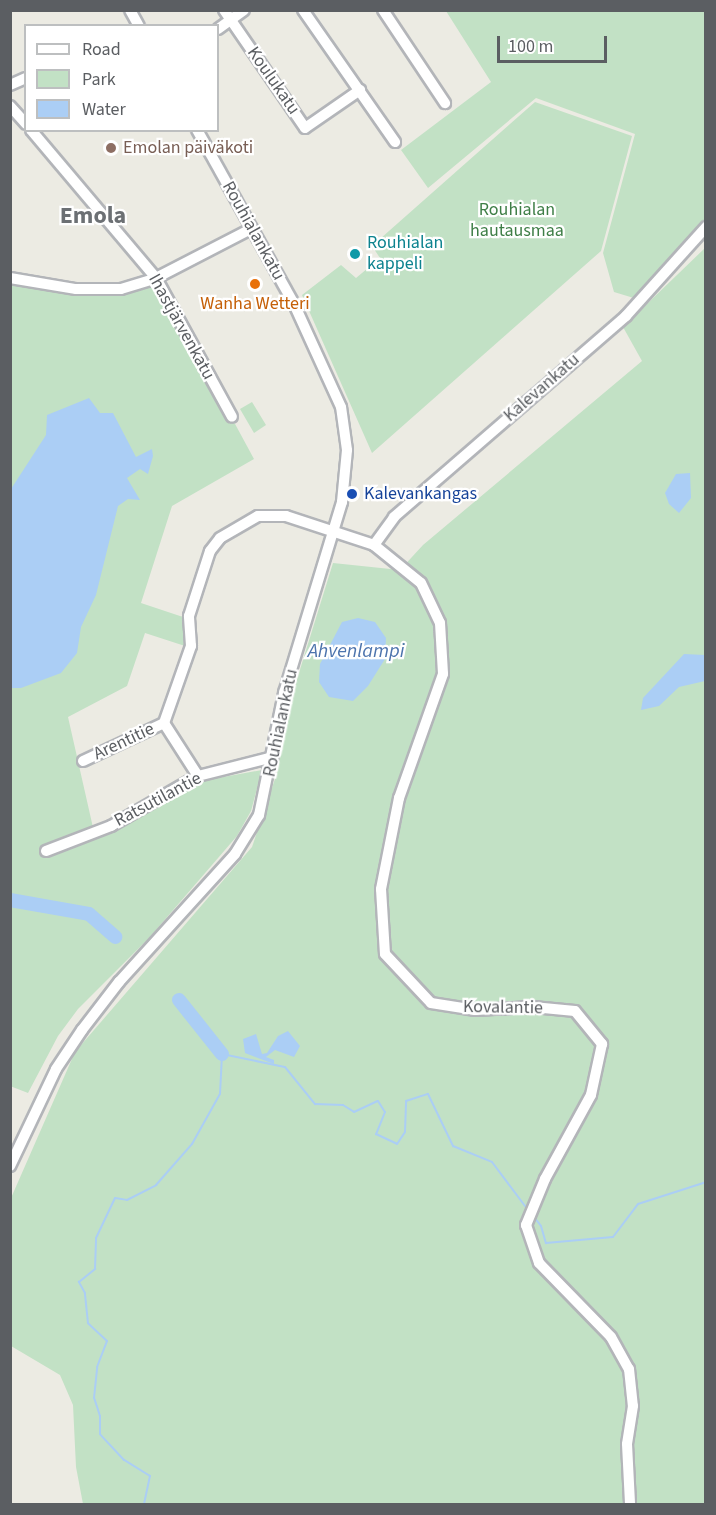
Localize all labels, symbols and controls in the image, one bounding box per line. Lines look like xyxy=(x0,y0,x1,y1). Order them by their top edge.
legend xyxy=(24,24,219,132)
scale bar xyxy=(500,24,610,62)
text: 100 m xyxy=(508,34,553,59)
text: Road xyxy=(82,37,121,62)
street label: Koulukatu xyxy=(242,43,304,119)
text: Park xyxy=(82,67,116,92)
text: Water xyxy=(82,97,126,122)
place label: Emolan päiväkoti xyxy=(123,137,253,159)
marker: Emolan päiväkoti xyxy=(104,141,118,155)
street label: Rouhialankatu xyxy=(217,178,289,284)
park label: Rouhialan hautausmaa xyxy=(470,200,564,242)
district label: Emola xyxy=(60,202,126,230)
place label: Rouhialan kappeli xyxy=(367,233,443,276)
marker: Rouhialan kappeli xyxy=(348,247,362,261)
street label: Ihastjärvenkatu xyxy=(143,270,219,384)
marker: Wanha Wetteri xyxy=(248,277,262,291)
place label: Wanha Wetteri xyxy=(200,293,310,315)
street label: Kalevankatu xyxy=(500,349,584,427)
place label: Kalevankangas xyxy=(364,483,477,505)
marker: Kalevankangas xyxy=(345,487,359,501)
water label: Ahvenlampi xyxy=(308,639,404,663)
street label: Rouhialankatu xyxy=(259,667,303,779)
street label: Arentitie xyxy=(90,719,158,765)
street label: Ratsutilantie xyxy=(111,768,205,832)
street label: Kovalantie xyxy=(463,997,543,1019)

